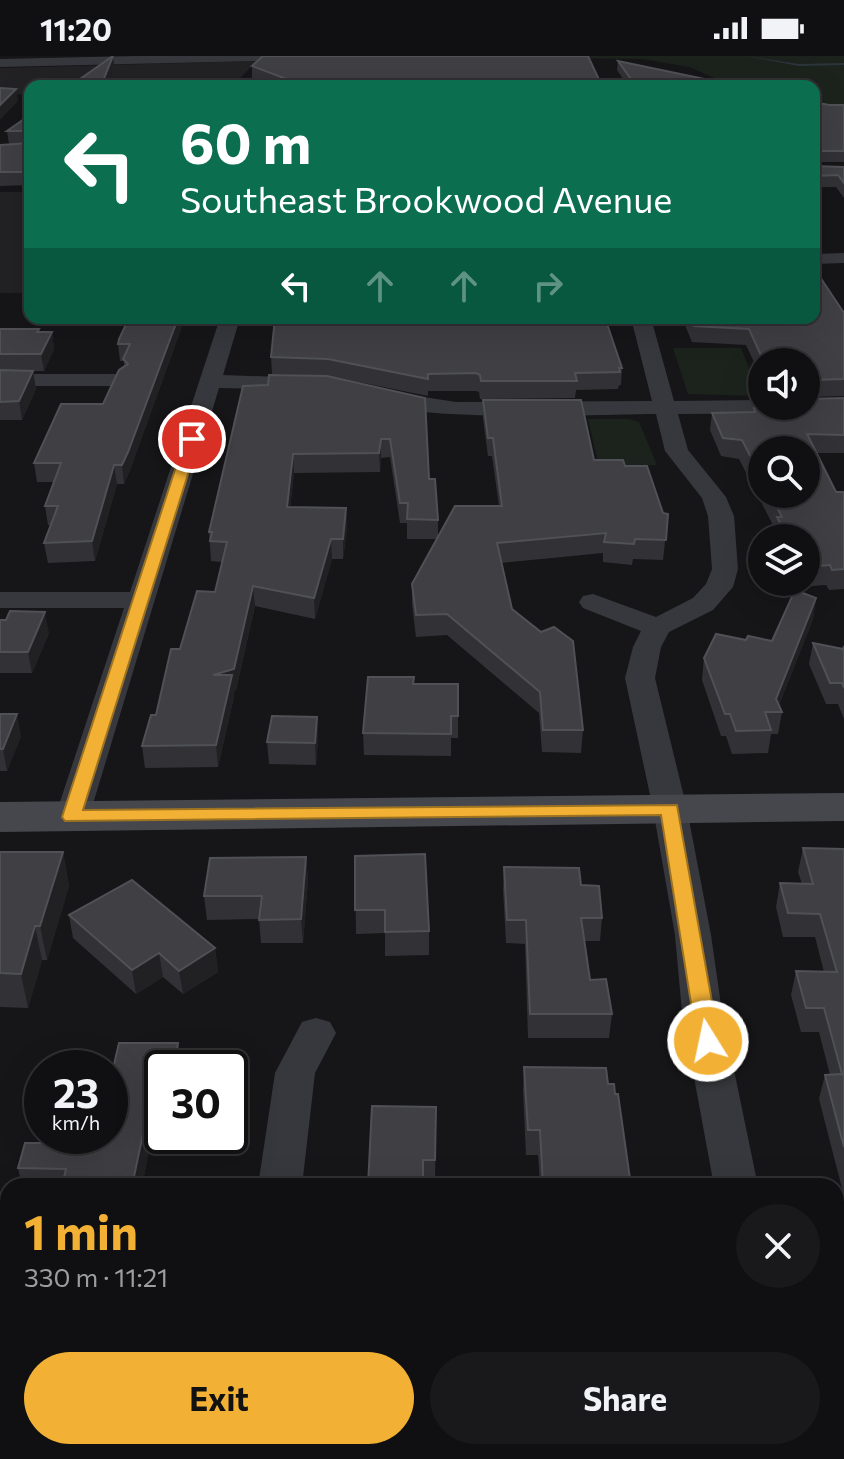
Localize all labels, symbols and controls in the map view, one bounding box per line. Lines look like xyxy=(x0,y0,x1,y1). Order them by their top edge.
text: 11:20 xyxy=(40,10,112,47)
text: 60 m xyxy=(180,107,311,176)
icon: left xyxy=(48,112,152,216)
text: Southeast Brookwood Avenue xyxy=(180,176,672,220)
icon: left xyxy=(274,264,318,308)
icon: ahead xyxy=(358,264,402,308)
icon: ahead xyxy=(442,264,486,308)
icon: right xyxy=(526,264,570,308)
map controls xyxy=(748,348,820,596)
button: sound xyxy=(748,348,820,420)
pin xyxy=(158,405,226,473)
icon: arrive xyxy=(170,417,214,461)
button: search xyxy=(748,436,820,508)
button: layers xyxy=(748,524,820,596)
position arrow xyxy=(666,999,750,1083)
speed limit sign: 30 xyxy=(144,1050,248,1154)
text: 23 xyxy=(53,1067,99,1116)
text: km/h xyxy=(52,1110,100,1134)
text: 1 min xyxy=(24,1201,138,1260)
button: close xyxy=(736,1204,820,1288)
text: 330 m · 11:21 xyxy=(24,1261,168,1292)
button: Exit xyxy=(24,1352,414,1444)
button: Share xyxy=(430,1352,820,1444)

